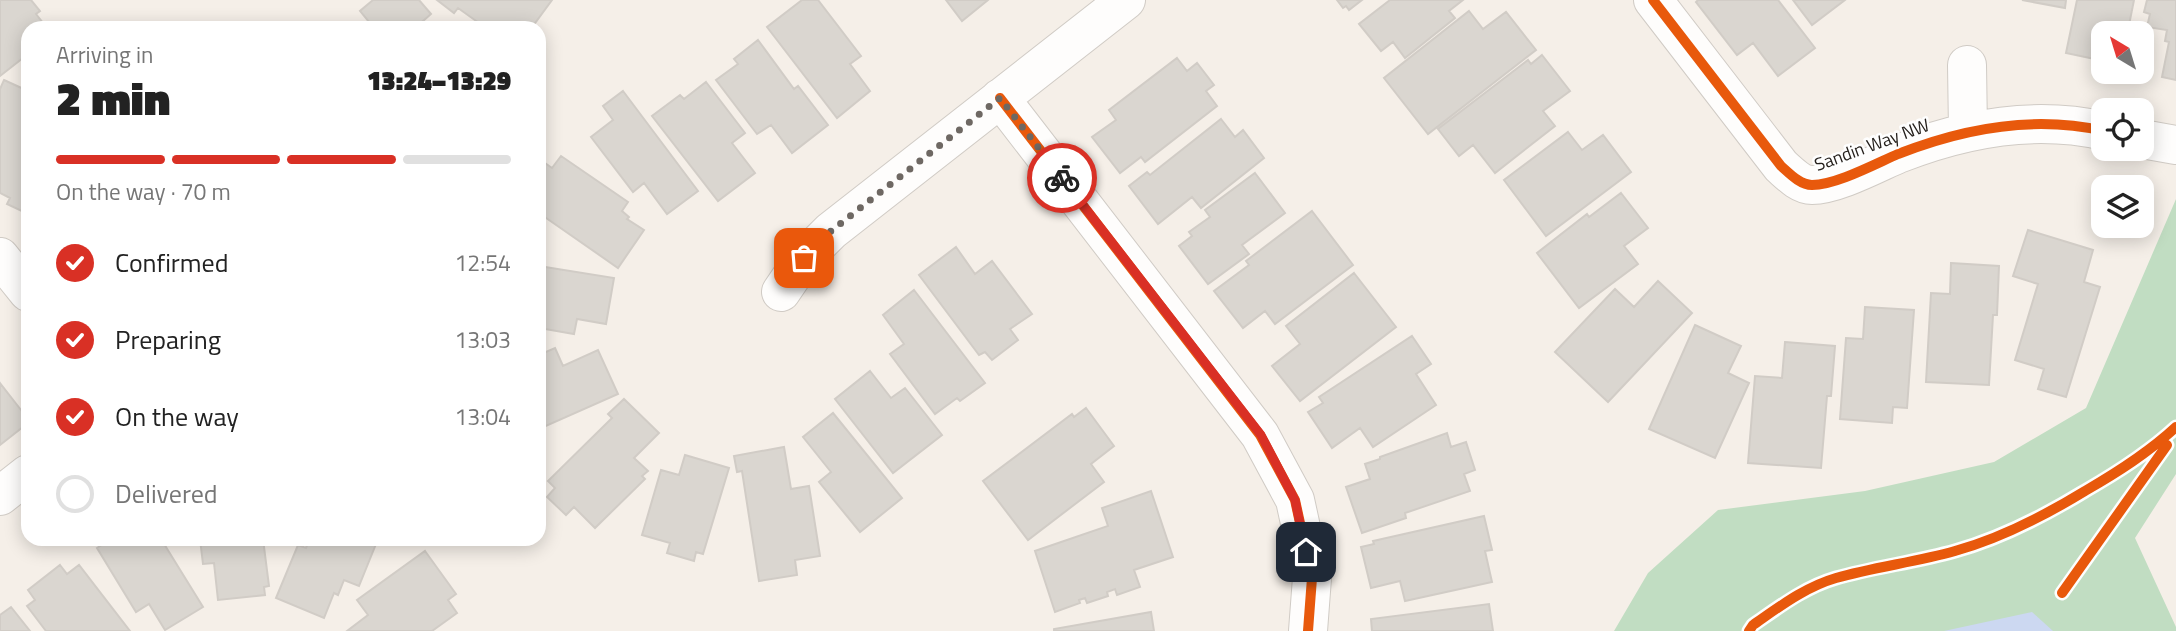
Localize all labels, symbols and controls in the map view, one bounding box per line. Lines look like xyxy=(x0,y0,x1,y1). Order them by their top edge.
north arrow xyxy=(2091,21,2154,84)
map controls xyxy=(2091,21,2154,238)
text: Arriving in xyxy=(56,37,153,72)
text: 13:24–13:29 xyxy=(367,61,511,100)
text: 2 min xyxy=(56,63,170,133)
button: locate xyxy=(2091,98,2154,161)
street label: Sandin Way NW xyxy=(1810,111,1933,178)
courier xyxy=(1027,143,1097,213)
icon: bike xyxy=(1043,159,1081,197)
text: On the way · 70 m xyxy=(56,174,231,209)
button: layers xyxy=(2091,175,2154,238)
pin xyxy=(774,228,834,288)
icon: bag xyxy=(785,239,823,277)
text: Confirmed xyxy=(115,243,229,282)
icon: check xyxy=(56,244,94,282)
text: 12:54 xyxy=(454,245,511,280)
text: Preparing xyxy=(115,320,221,359)
icon: check xyxy=(56,321,94,359)
text: 13:03 xyxy=(454,322,511,357)
text: On the way xyxy=(115,397,239,436)
icon: check xyxy=(56,398,94,436)
text: 13:04 xyxy=(454,399,511,434)
text: Delivered xyxy=(115,474,218,513)
pin xyxy=(1276,522,1336,582)
icon: home xyxy=(1287,533,1325,571)

